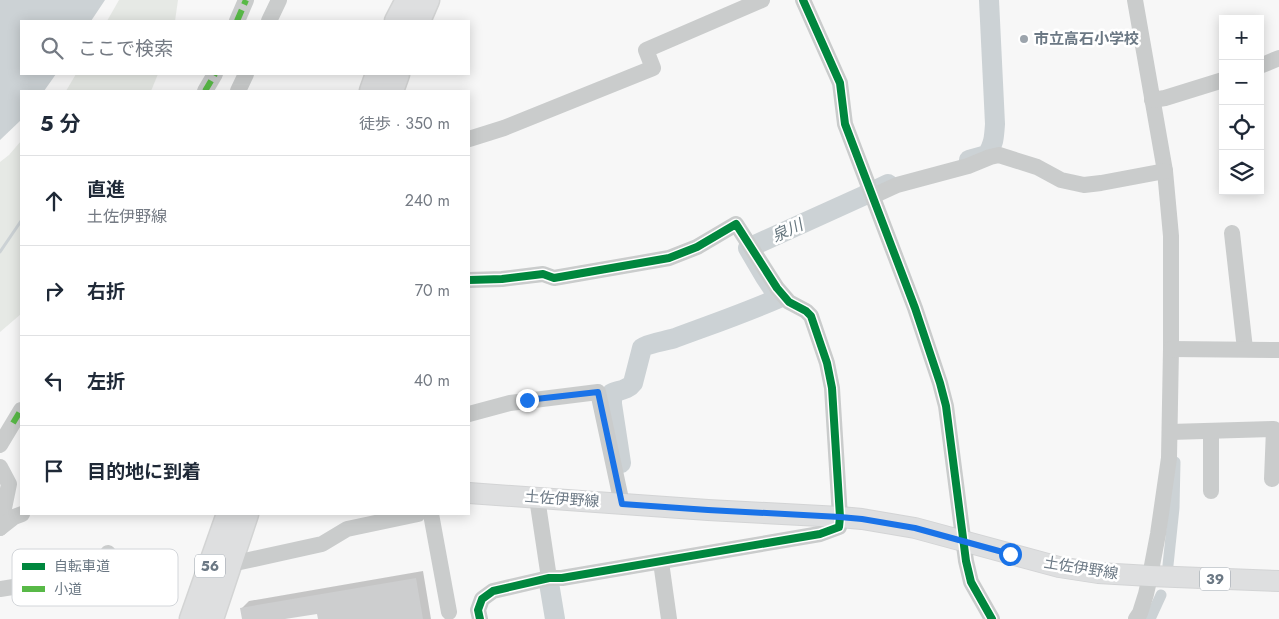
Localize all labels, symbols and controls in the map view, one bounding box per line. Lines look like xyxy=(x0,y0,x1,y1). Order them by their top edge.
map controls xyxy=(1219,15,1264,195)
button: + xyxy=(1219,15,1264,60)
search box xyxy=(20,20,470,75)
place label: 市立高石小学校 xyxy=(1034,28,1139,50)
marker: 市立高石小学校 xyxy=(1018,33,1030,45)
icon: search xyxy=(38,34,66,62)
text: ここで検索 xyxy=(78,35,173,62)
button: − xyxy=(1219,60,1264,105)
button: locate xyxy=(1219,105,1264,150)
text: 5 分 xyxy=(40,109,81,139)
text: 徒歩 · 350 m xyxy=(359,112,450,135)
button: layers xyxy=(1219,150,1264,195)
text: 直進 xyxy=(87,176,125,203)
icon: ahead xyxy=(40,187,68,215)
text: 240 m xyxy=(405,189,450,212)
text: 土佐伊野線 xyxy=(87,205,167,228)
water label: 泉川 xyxy=(768,212,808,248)
icon: right xyxy=(40,277,68,305)
text: 右折 xyxy=(87,278,125,305)
text: 70 m xyxy=(415,279,450,302)
icon: left xyxy=(40,367,68,395)
text: 左折 xyxy=(87,368,125,395)
text: 40 m xyxy=(414,369,450,392)
route end xyxy=(516,389,539,412)
icon: arrive xyxy=(40,457,68,485)
text: 目的地に到着 xyxy=(87,458,201,485)
street label: 土佐伊野線 xyxy=(524,485,600,513)
route start xyxy=(999,543,1022,566)
legend xyxy=(12,549,178,606)
street label: 土佐伊野線 xyxy=(1042,551,1120,585)
road number: 56 xyxy=(195,554,225,578)
text: 自転車道 xyxy=(54,556,110,576)
road number: 39 xyxy=(1200,568,1230,590)
text: 小道 xyxy=(54,579,82,599)

